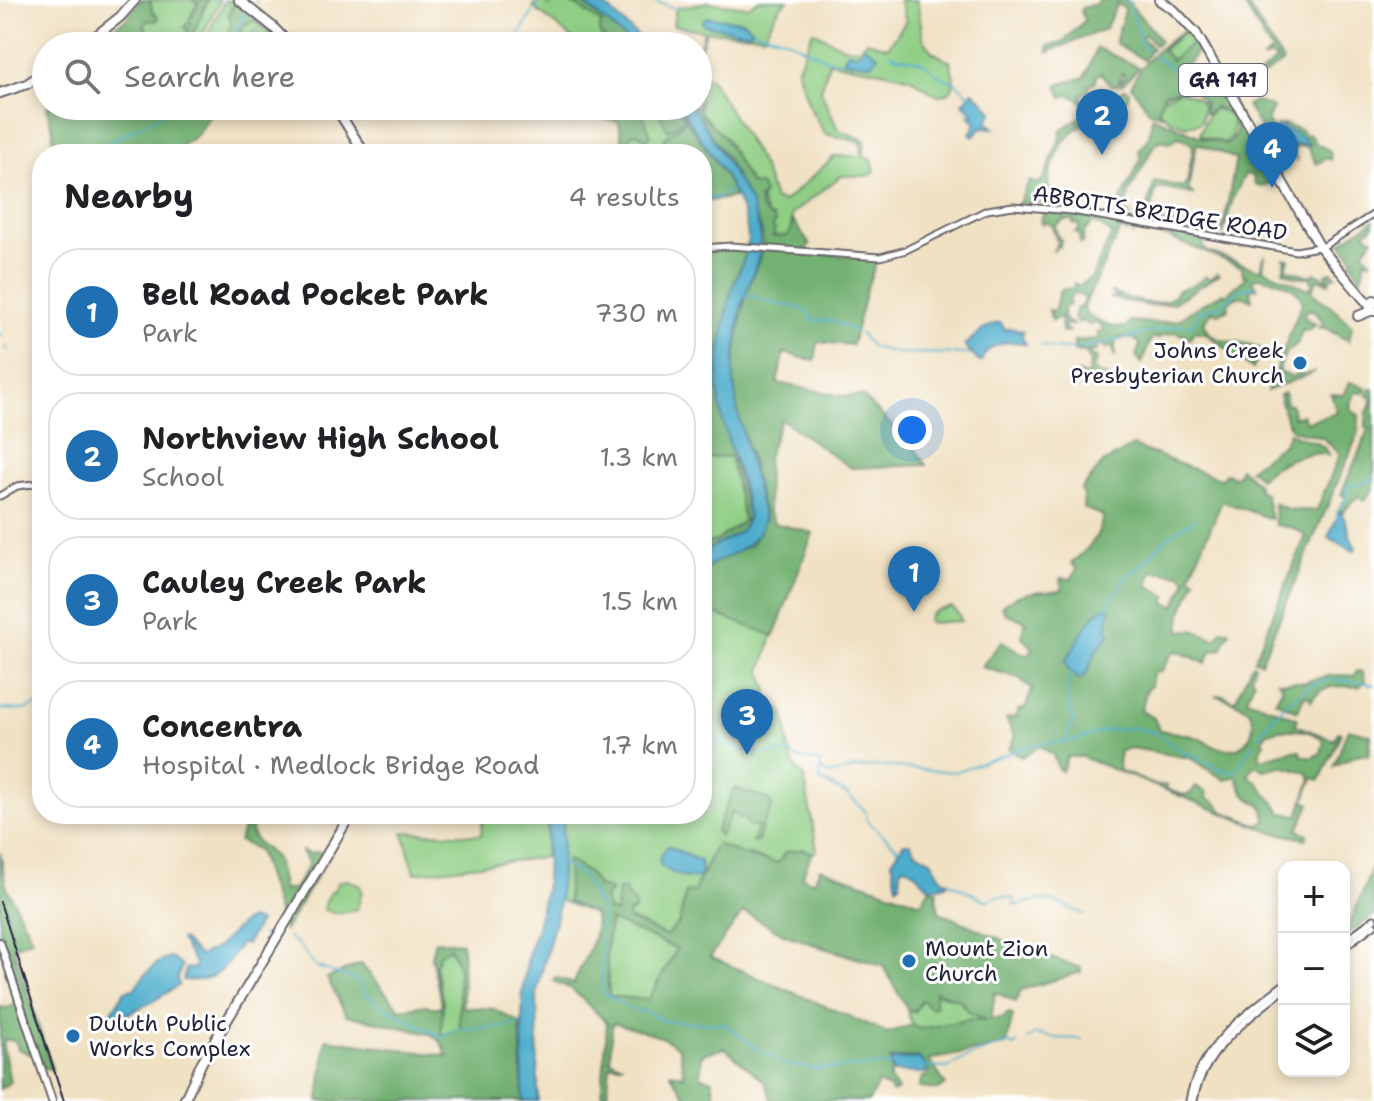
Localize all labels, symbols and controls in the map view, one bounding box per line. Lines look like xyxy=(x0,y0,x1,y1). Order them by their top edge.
search box xyxy=(32,32,712,120)
icon: search xyxy=(60,54,104,98)
text: Search here xyxy=(124,56,295,97)
road number: GA 141 xyxy=(1179,64,1267,96)
pin: 2 xyxy=(1076,89,1128,155)
pin: 4 xyxy=(1246,122,1298,188)
text: Nearby xyxy=(64,173,194,219)
text: 4 results xyxy=(568,179,680,214)
street label: ABBOTTS BRIDGE ROAD xyxy=(1031,179,1289,247)
text: Bell Road Pocket Park xyxy=(142,274,489,315)
text: 1 xyxy=(86,295,98,330)
text: 730 m xyxy=(594,295,678,330)
text: Park xyxy=(142,315,198,350)
place label: Johns Creek Presbyterian Church xyxy=(1071,336,1284,390)
marker: Johns Creek Presbyterian Church xyxy=(1291,354,1309,372)
your location xyxy=(892,410,932,450)
text: Northview High School xyxy=(142,418,499,459)
text: 2 xyxy=(83,439,101,474)
text: 1.3 km xyxy=(600,439,678,474)
text: School xyxy=(142,459,224,494)
pin: 1 xyxy=(888,546,940,612)
text: Cauley Creek Park xyxy=(142,562,427,603)
text: 3 xyxy=(83,583,101,618)
text: 1.5 km xyxy=(601,583,678,618)
text: Park xyxy=(142,603,198,638)
pin: 3 xyxy=(721,689,773,755)
text: Concentra xyxy=(142,706,302,747)
text: 4 xyxy=(83,727,101,762)
text: 1.7 km xyxy=(601,727,678,762)
text: Hospital · Medlock Bridge Road xyxy=(142,747,540,782)
map controls xyxy=(1278,861,1350,1077)
button: + xyxy=(1278,861,1350,933)
button: − xyxy=(1278,933,1350,1005)
place label: Mount Zion Church xyxy=(925,934,1048,988)
marker: Mount Zion Church xyxy=(900,952,918,970)
button: layers xyxy=(1278,1005,1350,1077)
place label: Duluth Public Works Complex xyxy=(89,1009,251,1063)
marker: Duluth Public Works Complex xyxy=(64,1027,82,1045)

